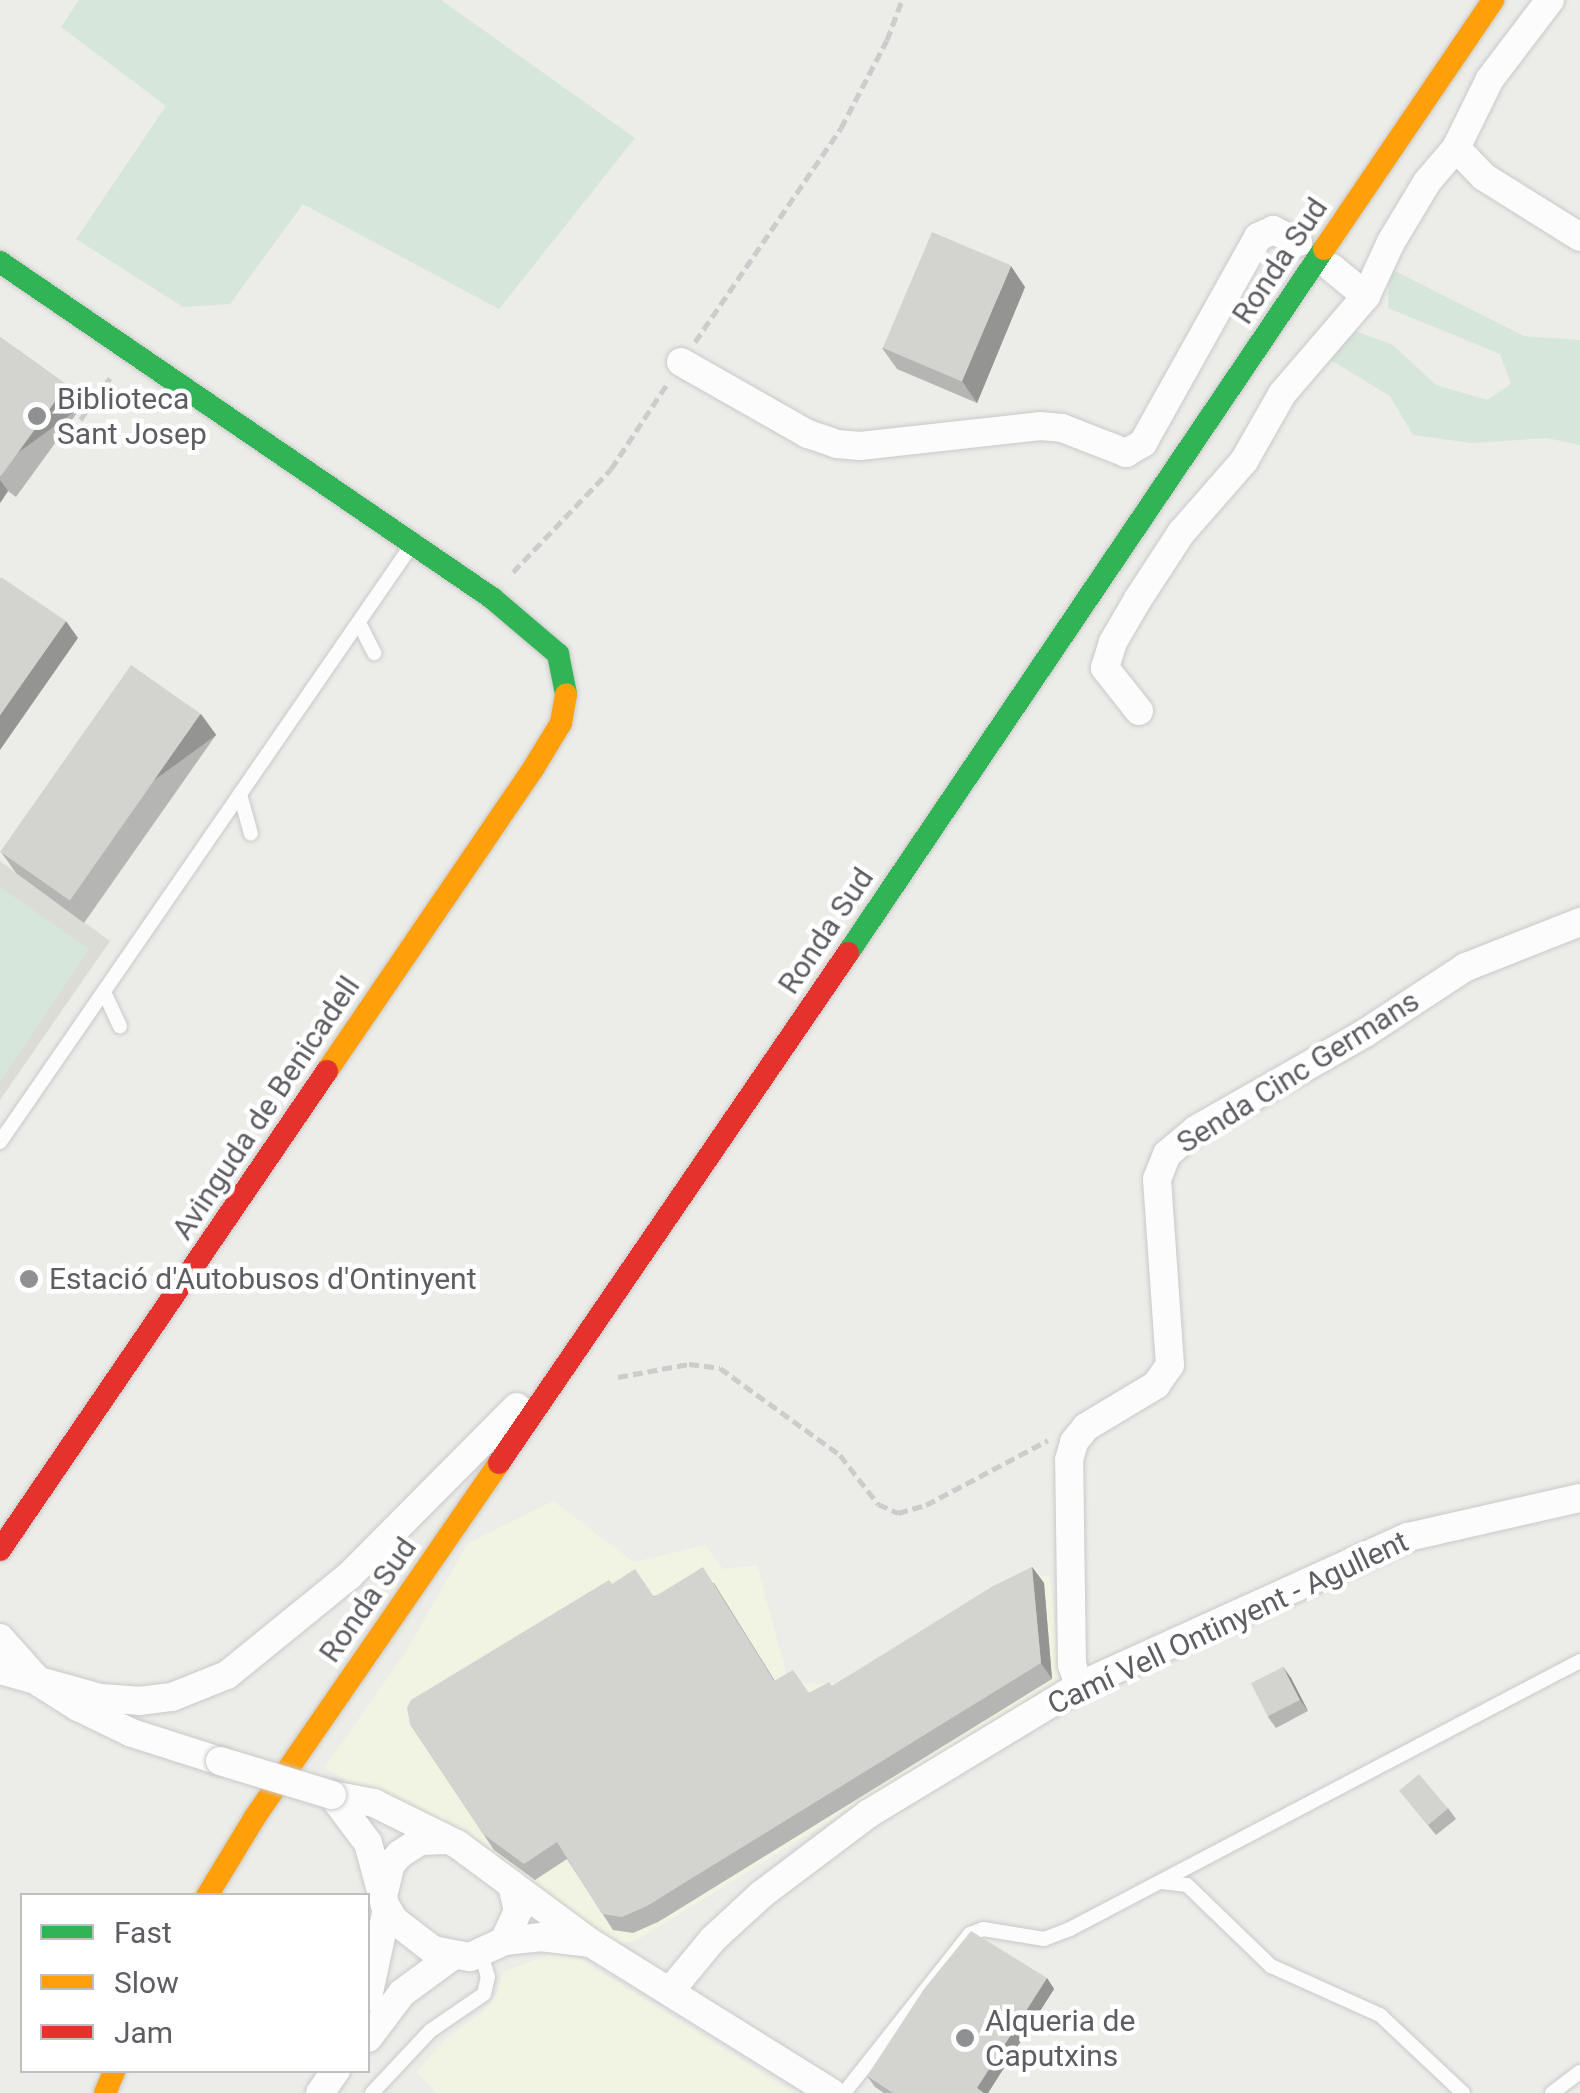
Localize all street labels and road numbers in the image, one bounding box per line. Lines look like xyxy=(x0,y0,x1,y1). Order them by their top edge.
street label: Ronda Sud xyxy=(1225,191,1335,331)
street label: Ronda Sud xyxy=(771,861,881,1001)
street label: Avinguda de Benicadell xyxy=(165,970,367,1246)
street label: Senda Cinc Germans xyxy=(1170,983,1426,1161)
street label: Camí Vell Ontinyent - Agullent xyxy=(1042,1524,1414,1722)
street label: Ronda Sud xyxy=(312,1531,424,1669)

